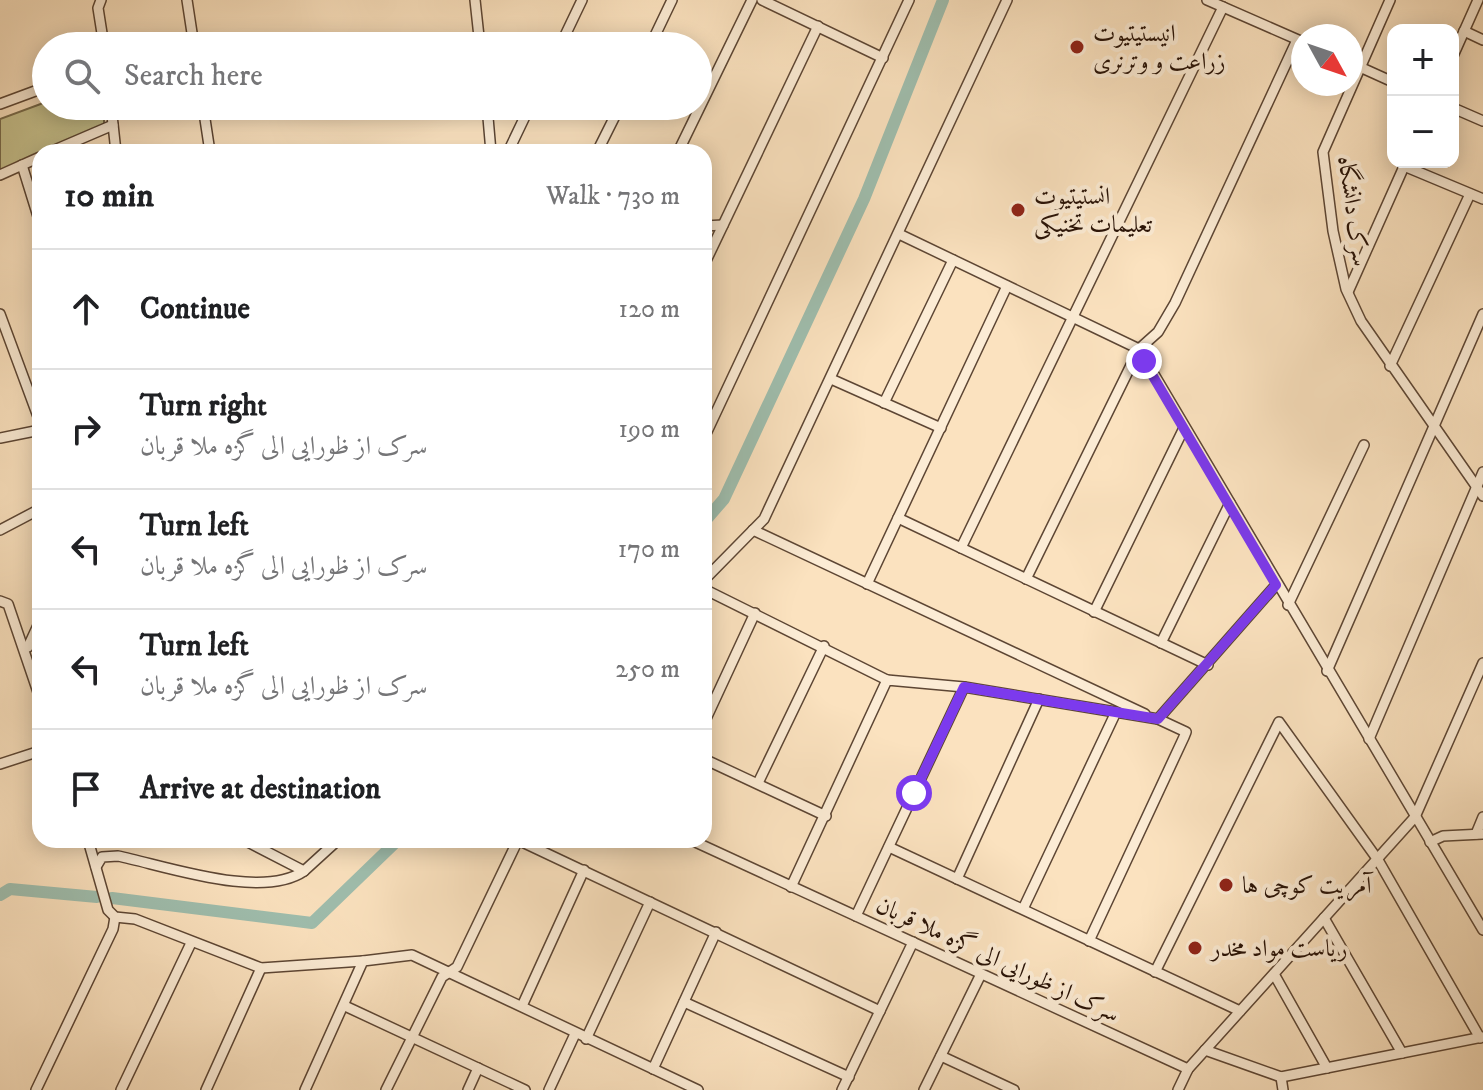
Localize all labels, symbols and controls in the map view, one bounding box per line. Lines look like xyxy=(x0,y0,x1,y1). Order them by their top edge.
place label: انیستیتیوت زراعت و وترنری xyxy=(1093,19,1226,77)
north arrow xyxy=(1291,24,1363,96)
map controls xyxy=(1387,24,1459,168)
button: + xyxy=(1387,24,1459,96)
search box xyxy=(32,32,712,120)
marker: انیستیتیوت زراعت و وترنری xyxy=(1068,38,1086,56)
icon: search xyxy=(60,54,104,98)
text: Search here xyxy=(124,58,263,95)
button: − xyxy=(1387,96,1459,168)
street label: سرک دانشگاه xyxy=(1330,154,1377,268)
text: 10 min xyxy=(64,175,154,217)
text: Walk · 730 m xyxy=(546,180,680,213)
place label: انستیتیوت تعلیمات تخنیکی xyxy=(1034,182,1152,240)
marker: انستیتیوت تعلیمات تخنیکی xyxy=(1009,201,1027,219)
icon: ahead xyxy=(64,287,108,331)
text: Continue xyxy=(140,291,250,328)
text: 120 m xyxy=(619,293,680,326)
route end xyxy=(1126,343,1162,379)
text: Turn right xyxy=(140,388,267,425)
icon: right xyxy=(64,407,108,451)
text: 190 m xyxy=(618,413,680,446)
text: سرک از ظورایی الی گزه ملا قربان xyxy=(140,430,427,463)
text: Turn left xyxy=(140,508,249,545)
icon: left xyxy=(64,527,108,571)
text: 170 m xyxy=(618,533,680,566)
text: سرک از ظورایی الی گزه ملا قربان xyxy=(140,550,427,583)
text: Turn left xyxy=(140,628,249,665)
icon: left xyxy=(64,647,108,691)
text: 250 m xyxy=(615,653,680,686)
text: سرک از ظورایی الی گزه ملا قربان xyxy=(140,670,427,703)
icon: arrive xyxy=(64,767,108,811)
text: Arrive at destination xyxy=(140,771,381,808)
route start xyxy=(896,775,932,811)
place label: آمریت کوچی ها xyxy=(1242,871,1374,902)
marker: آمریت کوچی ها xyxy=(1217,876,1235,894)
street label: سرک از ظورایی الی گزه ملا قربان xyxy=(871,888,1125,1030)
place label: ریاست مواد مخدر xyxy=(1209,934,1348,964)
marker: ریاست مواد مخدر xyxy=(1186,939,1204,957)

